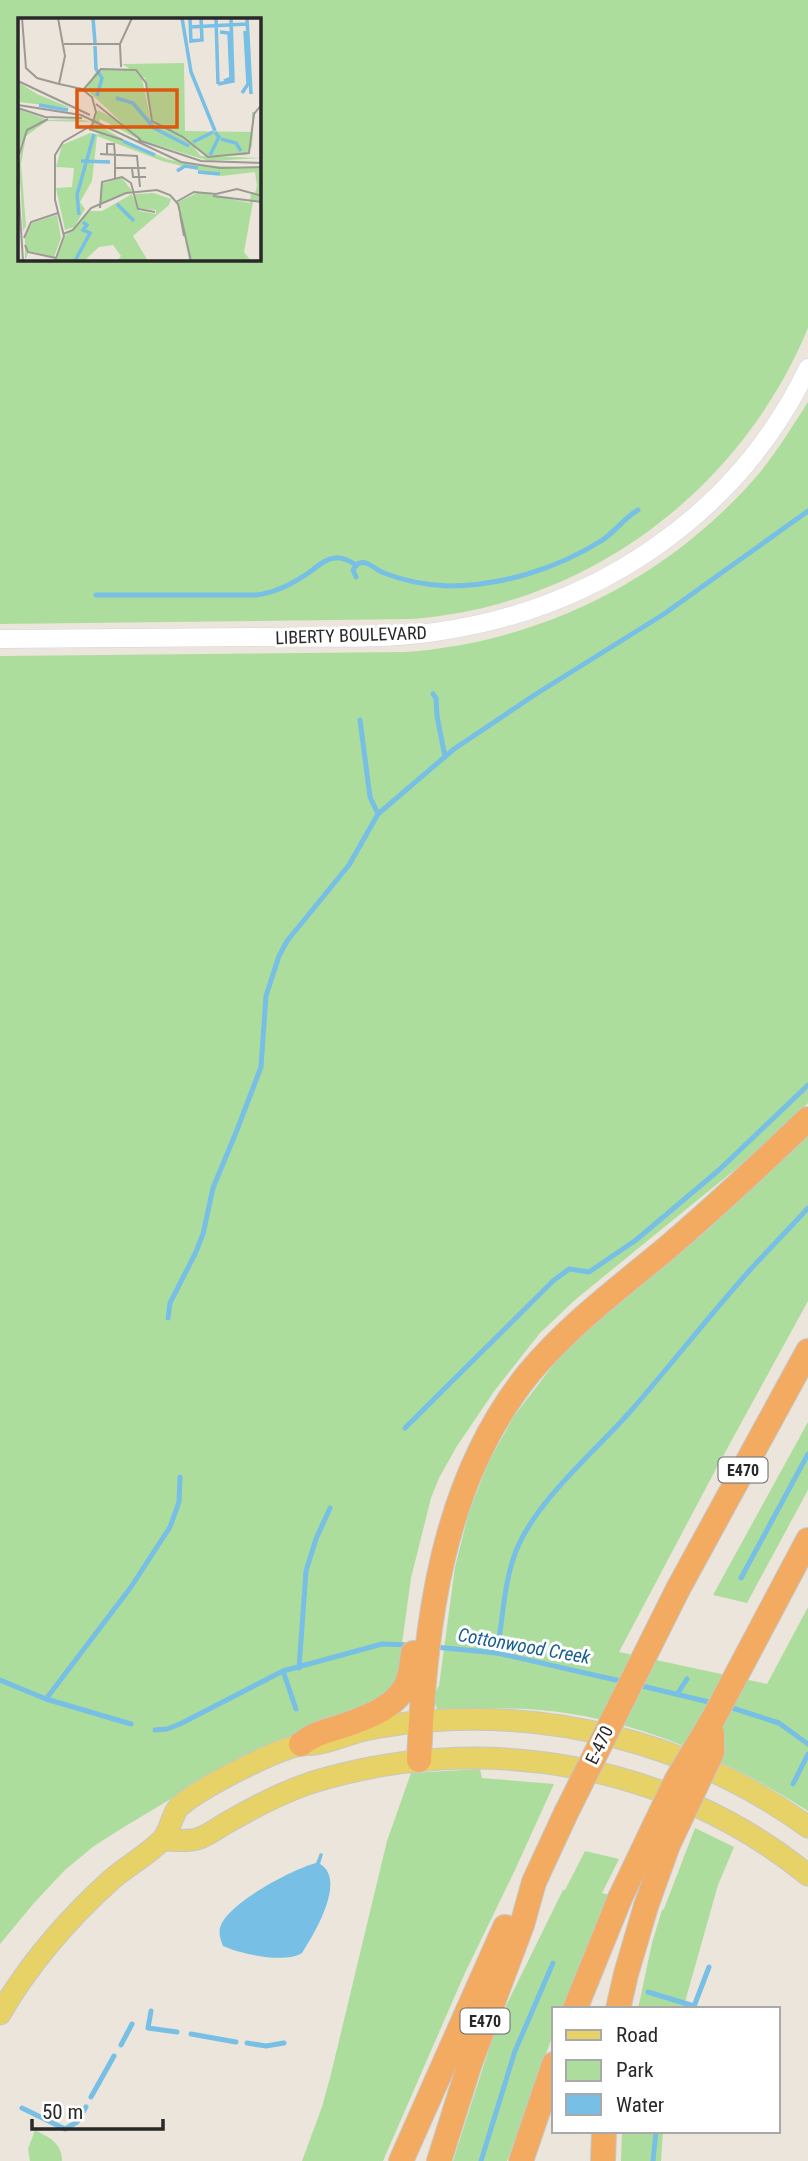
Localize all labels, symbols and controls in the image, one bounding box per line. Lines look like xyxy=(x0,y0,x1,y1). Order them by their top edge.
inset map xyxy=(18,18,261,261)
street label: LIBERTY BOULEVARD xyxy=(275,622,427,648)
road number: E470 xyxy=(718,1458,768,1482)
water label: Cottonwood Creek xyxy=(456,1623,593,1669)
street label: E-470 xyxy=(581,1722,617,1768)
legend xyxy=(552,2007,780,2133)
road number: E470 xyxy=(461,2008,510,2034)
text: Road xyxy=(616,2023,658,2047)
text: Park xyxy=(616,2058,654,2082)
scale bar xyxy=(32,2088,163,2132)
text: Water xyxy=(616,2093,664,2117)
text: 50 m xyxy=(42,2100,83,2124)

